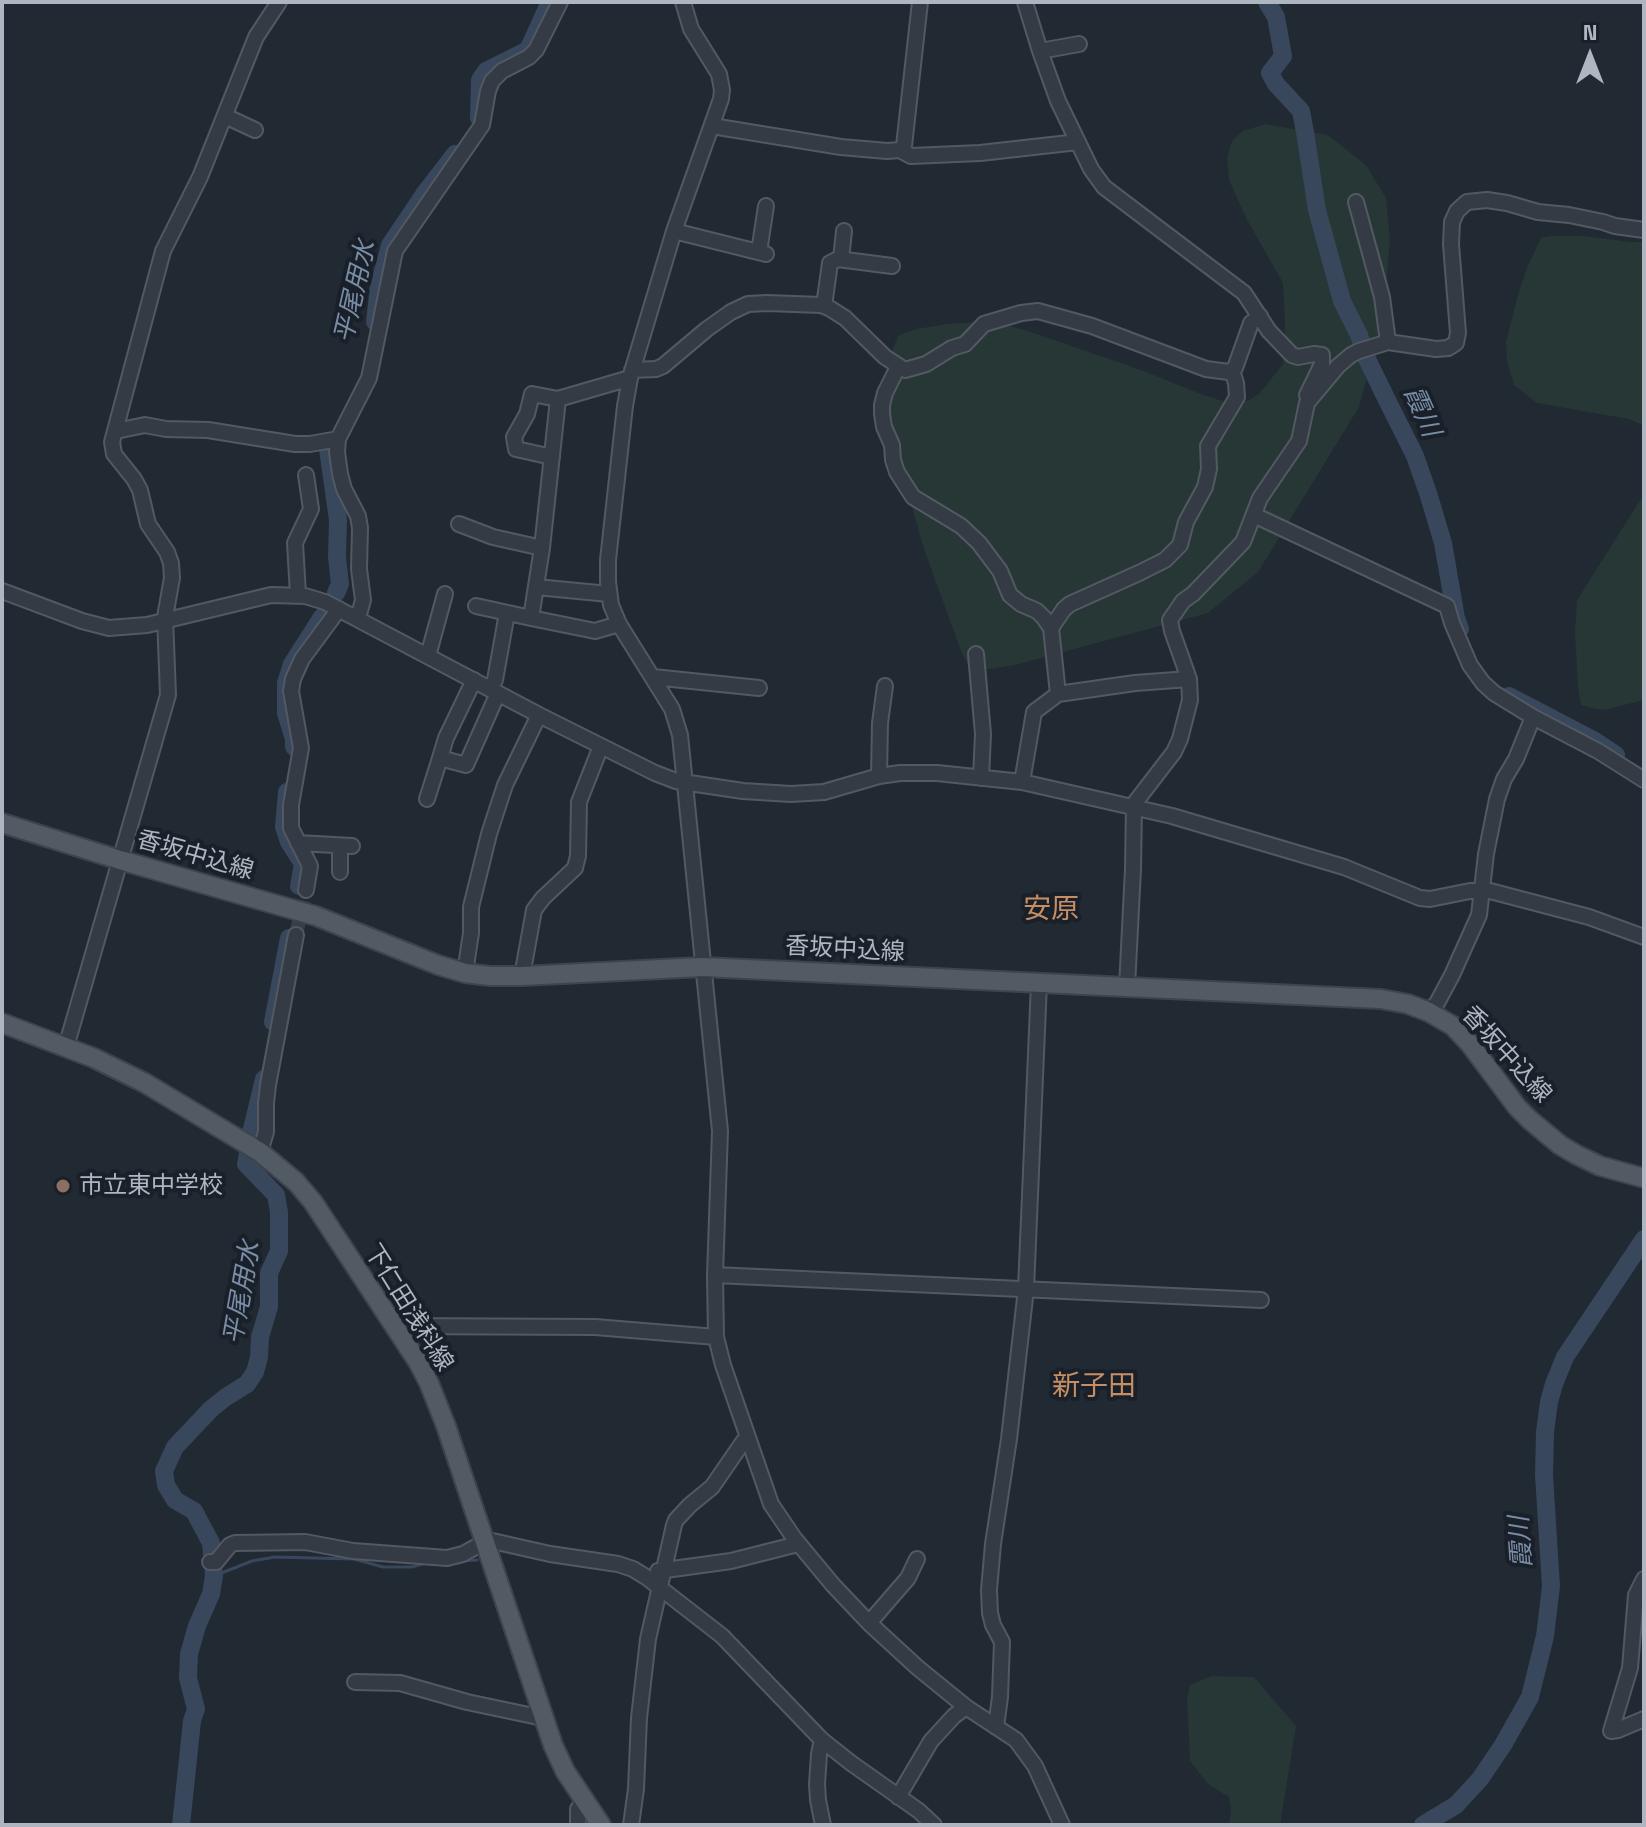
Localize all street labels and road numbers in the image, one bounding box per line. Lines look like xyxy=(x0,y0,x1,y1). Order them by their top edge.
street label: 香坂中込線 xyxy=(133,826,257,886)
street label: 香坂中込線 xyxy=(784,932,906,968)
street label: 香坂中込線 xyxy=(1455,1001,1557,1109)
street label: 下仁田浅科線 xyxy=(358,1239,458,1377)

